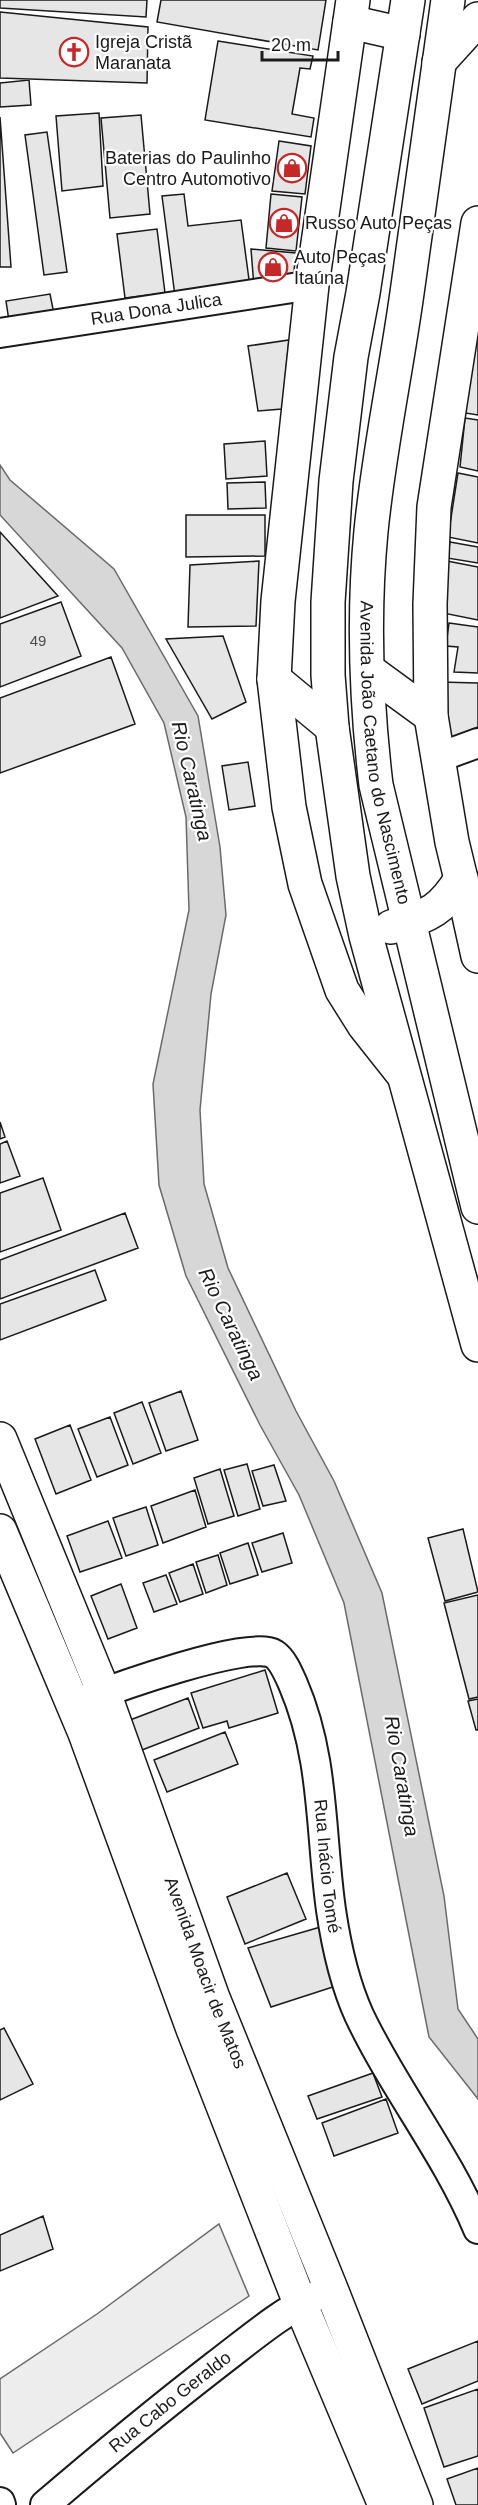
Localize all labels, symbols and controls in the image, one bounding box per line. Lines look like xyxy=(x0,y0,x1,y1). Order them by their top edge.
scale bar xyxy=(262,24,338,62)
place label: Igreja Cristã Maranata xyxy=(95,32,193,73)
text: 20 m xyxy=(271,35,311,55)
church icon: Igreja Cristã Maranata xyxy=(58,36,90,68)
place label: Baterias do Paulinho Centro Automotivo xyxy=(105,148,271,189)
shop icon: Baterias do Paulinho Centro Automotivo xyxy=(276,152,308,184)
shop icon: Russo Auto Peças xyxy=(268,207,300,239)
place label: Russo Auto Peças xyxy=(305,213,452,233)
place label: Auto Peças Itaúna xyxy=(294,247,386,288)
shop icon: Auto Peças Itaúna xyxy=(257,251,289,283)
street label: Rua Dona Julica xyxy=(89,289,224,329)
street label: Avenida João Caetano do Nascimento xyxy=(356,601,414,906)
house number: 49 xyxy=(30,632,46,649)
water label: Rio Caratinga xyxy=(168,719,216,843)
water label: Rio Caratinga xyxy=(194,1264,268,1384)
water label: Rio Caratinga xyxy=(381,1714,423,1838)
street label: Rua Inácio Tomé xyxy=(310,1798,345,1935)
street label: Avenida Moacir de Matos xyxy=(161,1874,250,2071)
street label: Rua Cabo Geraldo xyxy=(105,2347,235,2457)

